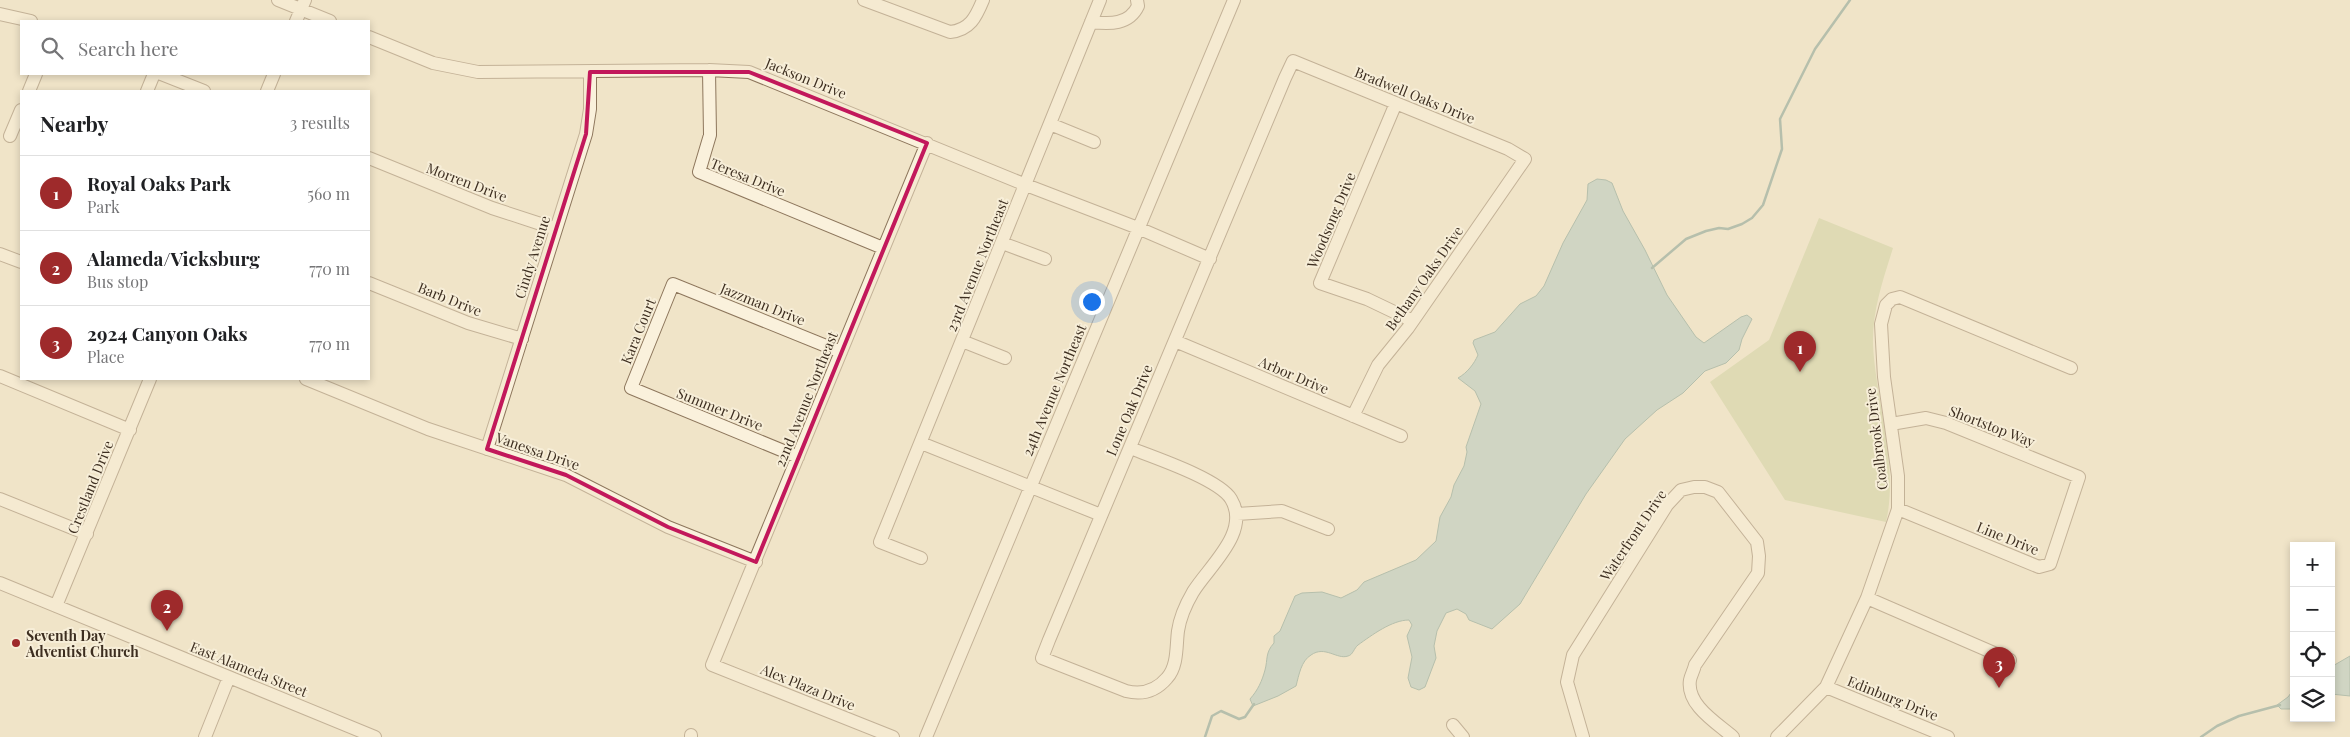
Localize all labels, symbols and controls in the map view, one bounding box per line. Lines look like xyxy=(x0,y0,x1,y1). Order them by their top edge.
search box xyxy=(20,20,370,75)
icon: search xyxy=(38,34,66,62)
text: Search here xyxy=(78,35,178,61)
street label: Jackson Drive xyxy=(762,53,849,103)
street label: Bradwell Oaks Drive xyxy=(1352,62,1478,128)
text: Nearby xyxy=(40,109,109,137)
text: 3 results xyxy=(290,112,350,133)
street label: Teresa Drive xyxy=(708,153,788,201)
street label: Morren Drive xyxy=(424,158,510,206)
street label: Woodsong Drive xyxy=(1302,169,1360,272)
text: Royal Oaks Park xyxy=(87,170,231,196)
text: 1 xyxy=(53,183,59,204)
text: 560 m xyxy=(307,183,350,204)
street label: 23rd Avenue Northeast xyxy=(942,195,1013,334)
text: Park xyxy=(87,196,120,217)
street label: Cindy Avenue xyxy=(510,213,554,301)
street label: Bethany Oaks Drive xyxy=(1381,222,1467,334)
text: Alameda/Vicksburg xyxy=(87,245,260,271)
text: 2 xyxy=(52,258,60,279)
text: 770 m xyxy=(309,258,350,279)
text: Bus stop xyxy=(87,271,148,292)
street label: Barb Drive xyxy=(415,278,485,320)
street label: Jazzman Drive xyxy=(717,278,808,330)
your location xyxy=(1079,289,1105,315)
street label: Kara Court xyxy=(616,294,660,367)
text: 2924 Canyon Oaks xyxy=(87,320,247,346)
street label: 24th Avenue Northeast xyxy=(1018,320,1091,459)
street label: 22nd Avenue Northeast xyxy=(770,327,842,470)
pin: 1 xyxy=(1784,331,1816,372)
text: 3 xyxy=(52,333,60,354)
text: 770 m xyxy=(309,333,350,354)
text: Place xyxy=(87,346,125,367)
street label: Arbor Drive xyxy=(1255,351,1332,398)
street label: Lone Oak Drive xyxy=(1101,361,1157,459)
street label: Summer Drive xyxy=(674,383,766,435)
street label: Coalbrook Drive xyxy=(1860,387,1892,491)
street label: Shortstop Way xyxy=(1946,401,2038,451)
street label: Vanessa Drive xyxy=(493,427,582,474)
street label: Crestland Drive xyxy=(63,438,117,536)
street label: Waterfront Drive xyxy=(1595,486,1671,585)
street label: Line Drive xyxy=(1974,517,2042,559)
map controls xyxy=(2290,542,2335,722)
button: + xyxy=(2290,542,2335,587)
button: − xyxy=(2290,587,2335,632)
pin: 2 xyxy=(151,590,183,631)
place label: Seventh Day Adventist Church xyxy=(25,626,139,661)
button: locate xyxy=(2290,632,2335,677)
marker: Seventh Day Adventist Church xyxy=(10,637,22,649)
street label: East Alameda Street xyxy=(188,637,311,702)
pin: 3 xyxy=(1983,647,2015,688)
street label: Alex Plaza Drive xyxy=(757,659,858,715)
street label: Edinburg Drive xyxy=(1845,671,1941,725)
button: layers xyxy=(2290,677,2335,722)

